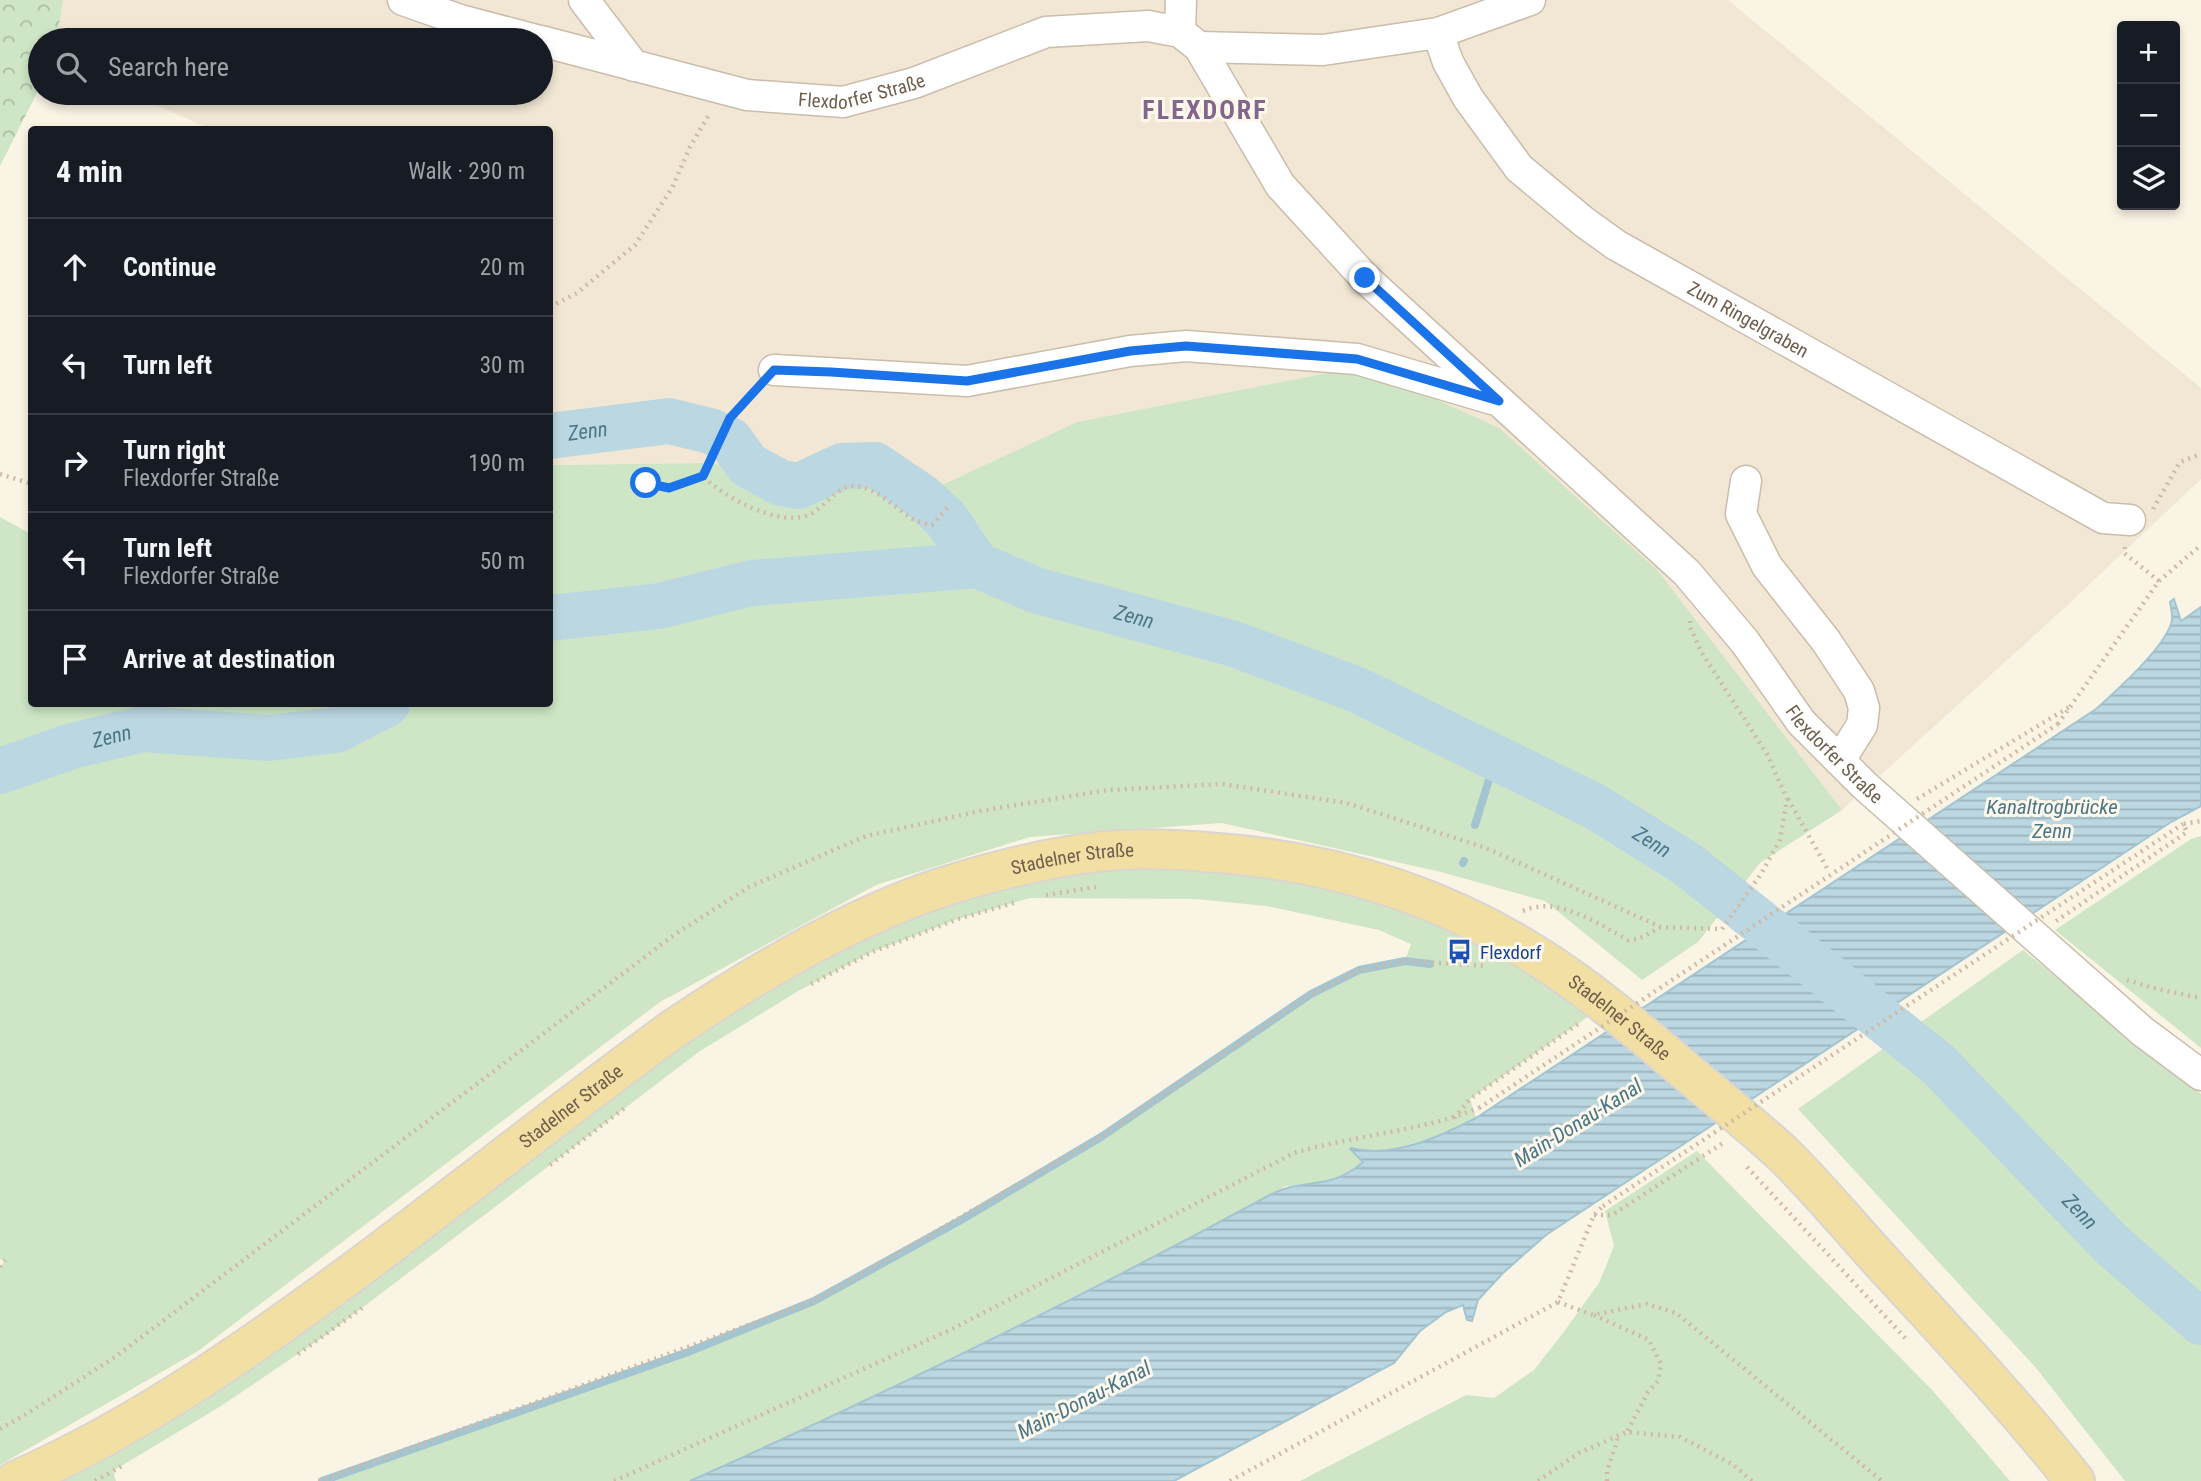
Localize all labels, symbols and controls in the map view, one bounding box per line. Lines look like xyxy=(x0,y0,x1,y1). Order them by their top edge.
map controls xyxy=(2117,21,2180,210)
button: + xyxy=(2117,21,2180,84)
search box xyxy=(28,28,553,105)
icon: search xyxy=(52,48,90,86)
text: Search here xyxy=(108,52,229,82)
street label: Flexdorfer Straße xyxy=(797,69,929,114)
button: − xyxy=(2117,84,2180,147)
district label: FLEXDORF xyxy=(1142,95,1268,125)
button: layers xyxy=(2117,147,2180,210)
text: 4 min xyxy=(56,154,123,189)
text: Walk · 290 m xyxy=(408,158,525,185)
icon: ahead xyxy=(56,248,94,286)
text: Continue xyxy=(123,252,216,282)
text: 20 m xyxy=(480,254,525,281)
route end xyxy=(1349,262,1380,293)
street label: Zum Ringelgraben xyxy=(1683,276,1813,363)
icon: left xyxy=(56,346,94,384)
text: Turn left xyxy=(123,350,212,380)
text: 30 m xyxy=(480,352,525,379)
water label: Zenn xyxy=(565,417,609,446)
text: Turn right xyxy=(123,435,225,465)
icon: right xyxy=(56,444,94,482)
text: 190 m xyxy=(468,450,525,477)
text: Flexdorfer Straße xyxy=(123,465,279,492)
route start xyxy=(630,467,661,498)
text: Turn left xyxy=(123,533,212,563)
icon: left xyxy=(56,542,94,580)
text: 50 m xyxy=(480,548,525,575)
text: Flexdorfer Straße xyxy=(123,563,279,590)
water label: Zenn xyxy=(1111,600,1156,634)
icon: arrive xyxy=(56,640,94,678)
text: Arrive at destination xyxy=(123,644,335,674)
street label: Flexdorfer Straße xyxy=(1781,701,1888,809)
water label: Zenn xyxy=(89,720,134,753)
water label: Kanaltrogbrücke Zenn xyxy=(1986,795,2118,843)
water label: Zenn xyxy=(1628,821,1675,863)
street label: Stadelner Straße xyxy=(1009,838,1134,880)
bus stop icon: Flexdorf xyxy=(1446,938,1474,966)
place label: Flexdorf xyxy=(1480,941,1541,964)
street label: Stadelner Straße xyxy=(1564,970,1675,1065)
street label: Stadelner Straße xyxy=(515,1060,628,1153)
water label: Main-Donau-Kanal xyxy=(1510,1074,1647,1172)
water label: Zenn xyxy=(2057,1188,2102,1234)
water label: Main-Donau-Kanal xyxy=(1013,1356,1155,1444)

